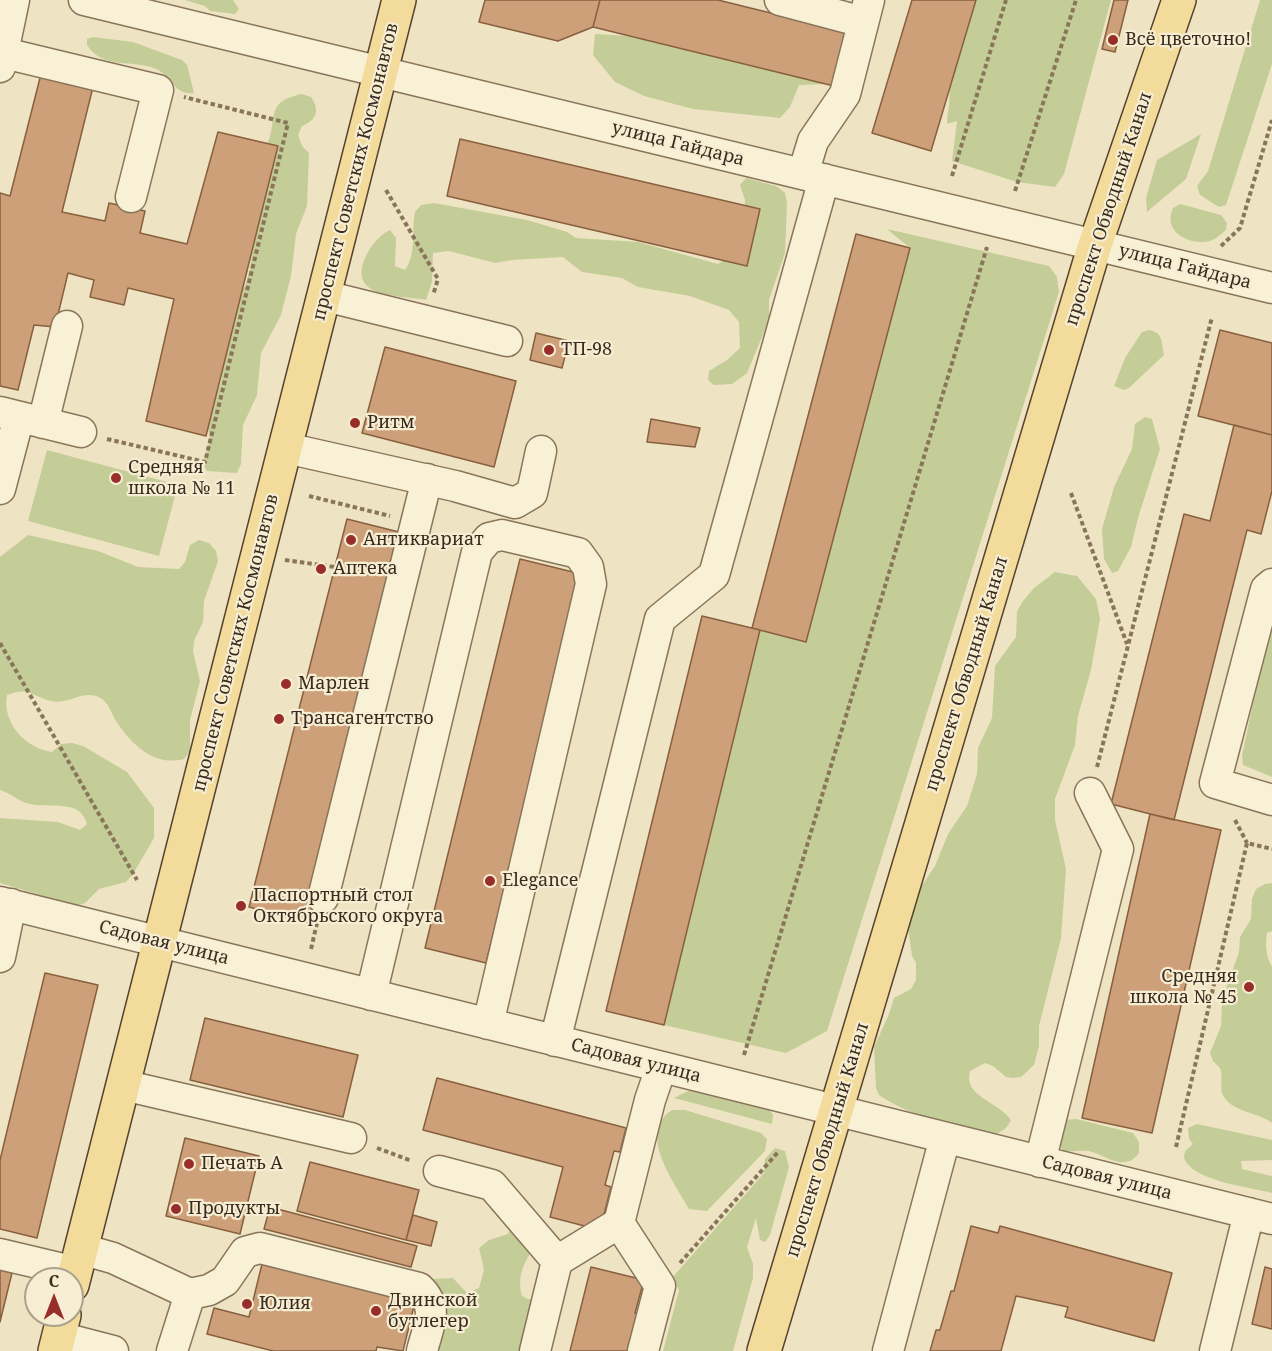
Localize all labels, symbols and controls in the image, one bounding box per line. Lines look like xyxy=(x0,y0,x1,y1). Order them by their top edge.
street label: проспект Советских Космонавтов xyxy=(309,21,403,323)
place label: Всё цветочно! xyxy=(1125,29,1251,51)
marker: Всё цветочно! xyxy=(1106,33,1120,47)
street label: проспект Обводный Канал xyxy=(1061,90,1157,328)
street label: улица Гайдара xyxy=(609,117,747,171)
street label: улица Гайдара xyxy=(1116,240,1254,294)
place label: ТП-98 xyxy=(561,339,612,361)
marker: ТП-98 xyxy=(542,343,556,357)
place label: Ритм xyxy=(367,412,415,434)
marker: Ритм xyxy=(348,416,362,430)
place label: Средняя школа № 11 xyxy=(128,457,235,500)
marker: Средняя школа № 11 xyxy=(109,471,123,485)
street label: проспект Советских Космонавтов xyxy=(189,492,283,794)
place label: Антиквариат xyxy=(363,529,484,551)
marker: Антиквариат xyxy=(344,533,358,547)
street label: проспект Обводный Канал xyxy=(921,554,1013,794)
place label: Аптека xyxy=(333,558,398,580)
marker: Аптека xyxy=(314,562,328,576)
place label: Марлен xyxy=(298,673,370,695)
marker: Марлен xyxy=(279,677,293,691)
place label: Трансагентство xyxy=(291,708,434,730)
marker: Трансагентство xyxy=(272,712,286,726)
place label: Elegance xyxy=(502,870,578,892)
marker: Elegance xyxy=(483,874,497,888)
place label: Паспортный стол Октябрьского округа xyxy=(253,885,444,928)
marker: Паспортный стол Октябрьского округа xyxy=(234,899,248,913)
street label: Садовая улица xyxy=(97,916,231,970)
place label: Средняя школа № 45 xyxy=(1130,966,1237,1008)
marker: Средняя школа № 45 xyxy=(1242,980,1256,994)
street label: проспект Обводный Канал xyxy=(782,1020,874,1260)
street label: Садовая улица xyxy=(569,1034,703,1088)
street label: Садовая улица xyxy=(1040,1151,1174,1205)
place label: Печать А xyxy=(201,1153,283,1175)
marker: Печать А xyxy=(182,1157,196,1171)
place label: Продукты xyxy=(188,1198,280,1220)
marker: Продукты xyxy=(169,1202,183,1216)
north arrow xyxy=(24,1267,84,1327)
text: С xyxy=(49,1270,59,1292)
place label: Двинской бутлегер xyxy=(388,1290,478,1332)
place label: Юлия xyxy=(259,1293,311,1315)
marker: Юлия xyxy=(240,1297,254,1311)
marker: Двинской бутлегер xyxy=(369,1304,383,1318)

